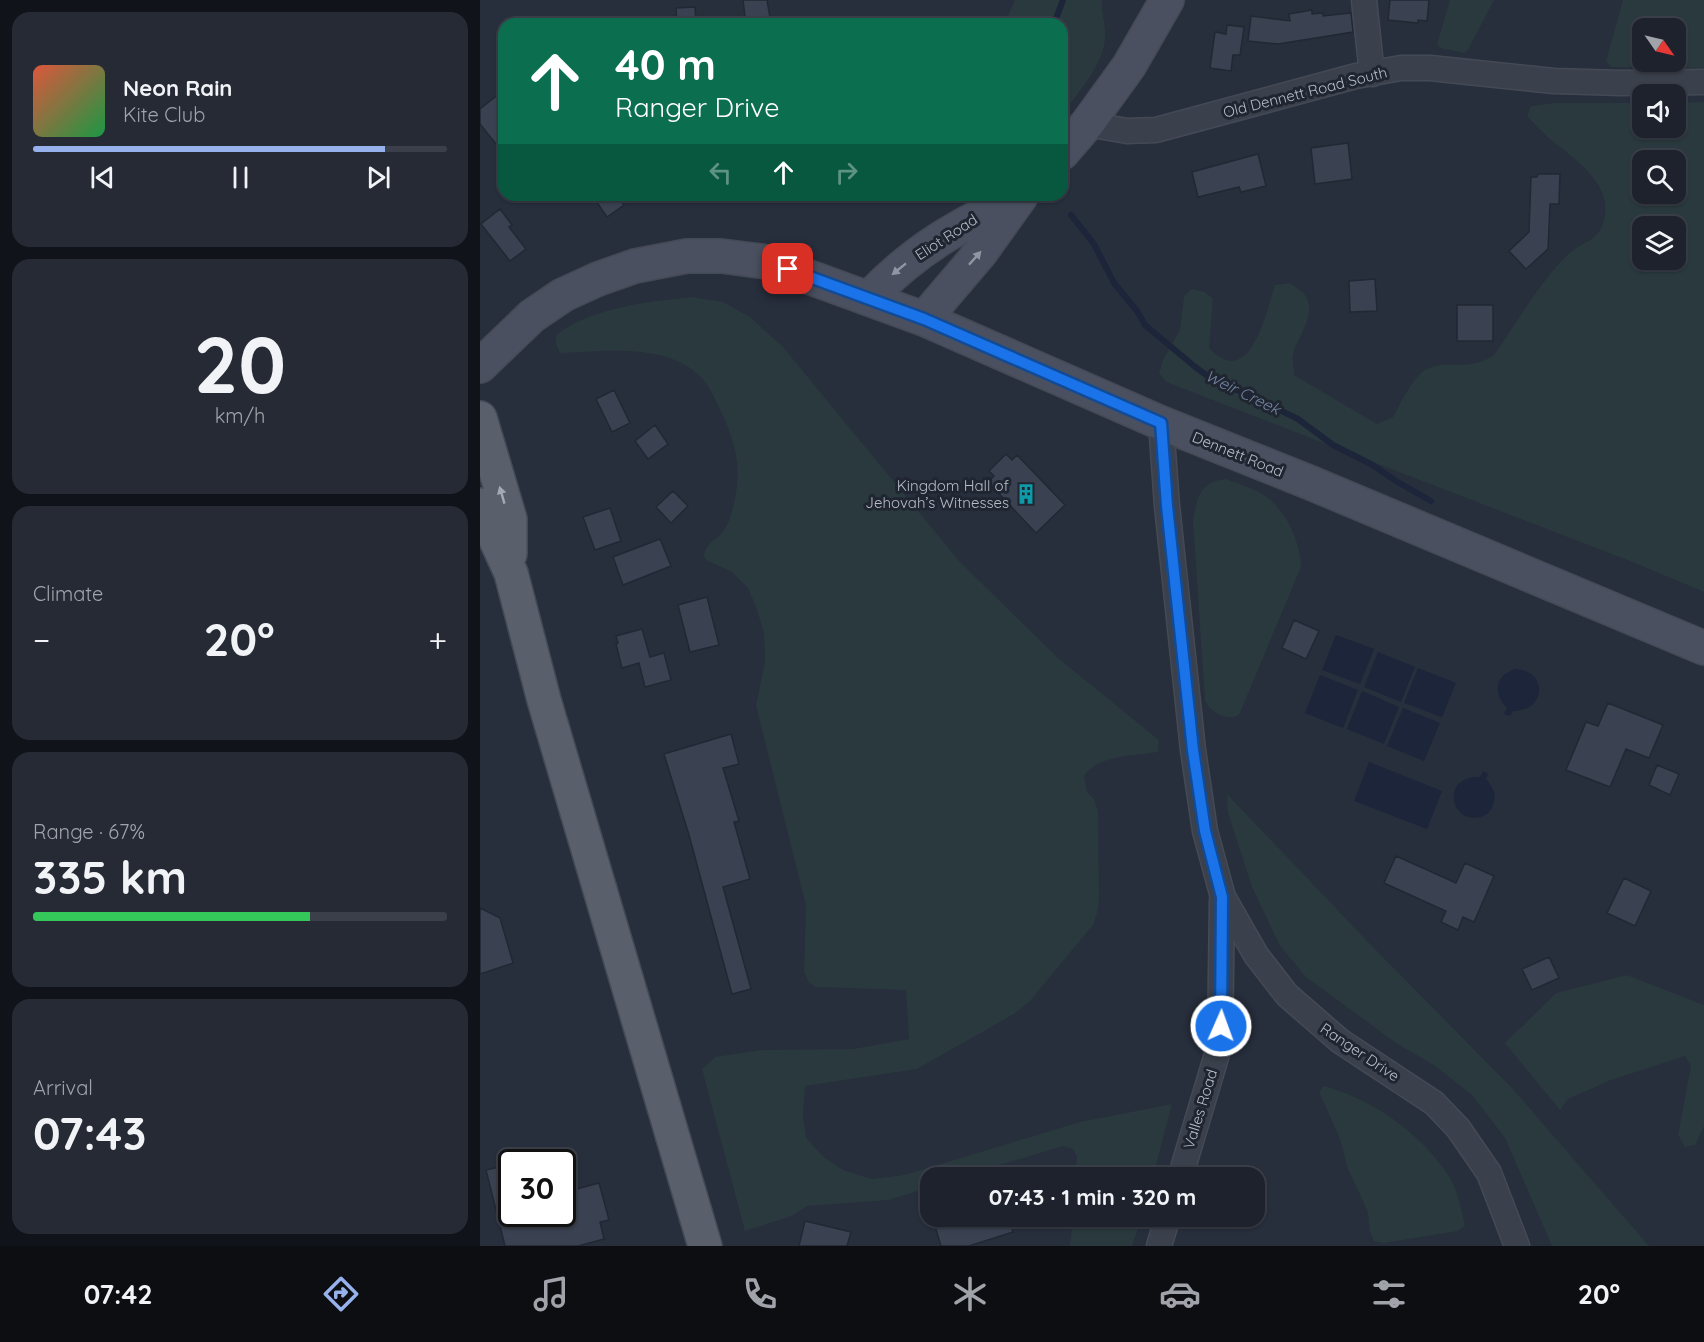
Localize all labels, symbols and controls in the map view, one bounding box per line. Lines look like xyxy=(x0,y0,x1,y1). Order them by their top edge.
north arrow xyxy=(1632,18,1686,72)
map controls xyxy=(1632,18,1686,270)
text: 40 m xyxy=(615,38,716,91)
icon: ahead xyxy=(516,42,594,120)
street label: Old Dennett Road South xyxy=(1221,62,1389,122)
text: Neon Rain xyxy=(123,74,232,102)
button: sound xyxy=(1632,84,1686,138)
text: Ranger Drive xyxy=(615,90,779,124)
text: Kite Club xyxy=(123,102,205,127)
button: search xyxy=(1632,150,1686,204)
icon: left xyxy=(704,156,737,189)
icon: ahead xyxy=(767,156,800,189)
icon: right xyxy=(830,156,863,189)
icon: previous xyxy=(86,161,119,194)
icon: pause xyxy=(224,161,257,194)
icon: next xyxy=(362,161,395,194)
street label: Eliot Road xyxy=(911,210,981,264)
button: layers xyxy=(1632,216,1686,270)
pin xyxy=(762,243,813,294)
one-way arrow xyxy=(968,251,981,266)
icon: arrive xyxy=(771,252,804,285)
one-way arrow xyxy=(891,263,907,276)
text: 20 xyxy=(194,315,286,413)
water label: Weir Creek xyxy=(1202,365,1285,419)
text: km/h xyxy=(215,403,265,428)
street label: Dennett Road xyxy=(1190,427,1286,481)
place label: Kingdom Hall of Jehovah’s Witnesses xyxy=(865,476,1010,512)
building icon: Kingdom Hall of Jehovah’s Witnesses xyxy=(1014,482,1038,506)
one-way arrow xyxy=(497,486,507,504)
text: Climate xyxy=(33,581,103,606)
text: 20° xyxy=(204,611,275,667)
text: − xyxy=(33,619,50,660)
text: + xyxy=(428,619,447,660)
text: Range · 67% xyxy=(33,819,145,844)
text: 335 km xyxy=(33,849,187,905)
position arrow xyxy=(1189,994,1253,1058)
street label: Ranger Drive xyxy=(1317,1019,1403,1085)
street label: Valles Road xyxy=(1179,1067,1221,1151)
text: Arrival xyxy=(33,1075,93,1100)
text: 07:43 xyxy=(33,1105,146,1161)
speed limit sign: 30 xyxy=(498,1149,576,1227)
text: 07:43 · 1 min · 320 m xyxy=(989,1183,1196,1211)
icon: directions xyxy=(320,1273,362,1315)
icon: music xyxy=(530,1273,572,1315)
icon: phone xyxy=(739,1273,781,1315)
icon: climate xyxy=(949,1273,991,1315)
icon: car xyxy=(1159,1273,1201,1315)
icon: filters xyxy=(1368,1273,1410,1315)
text: 07:42 xyxy=(84,1277,153,1311)
text: 20° xyxy=(1578,1277,1620,1311)

